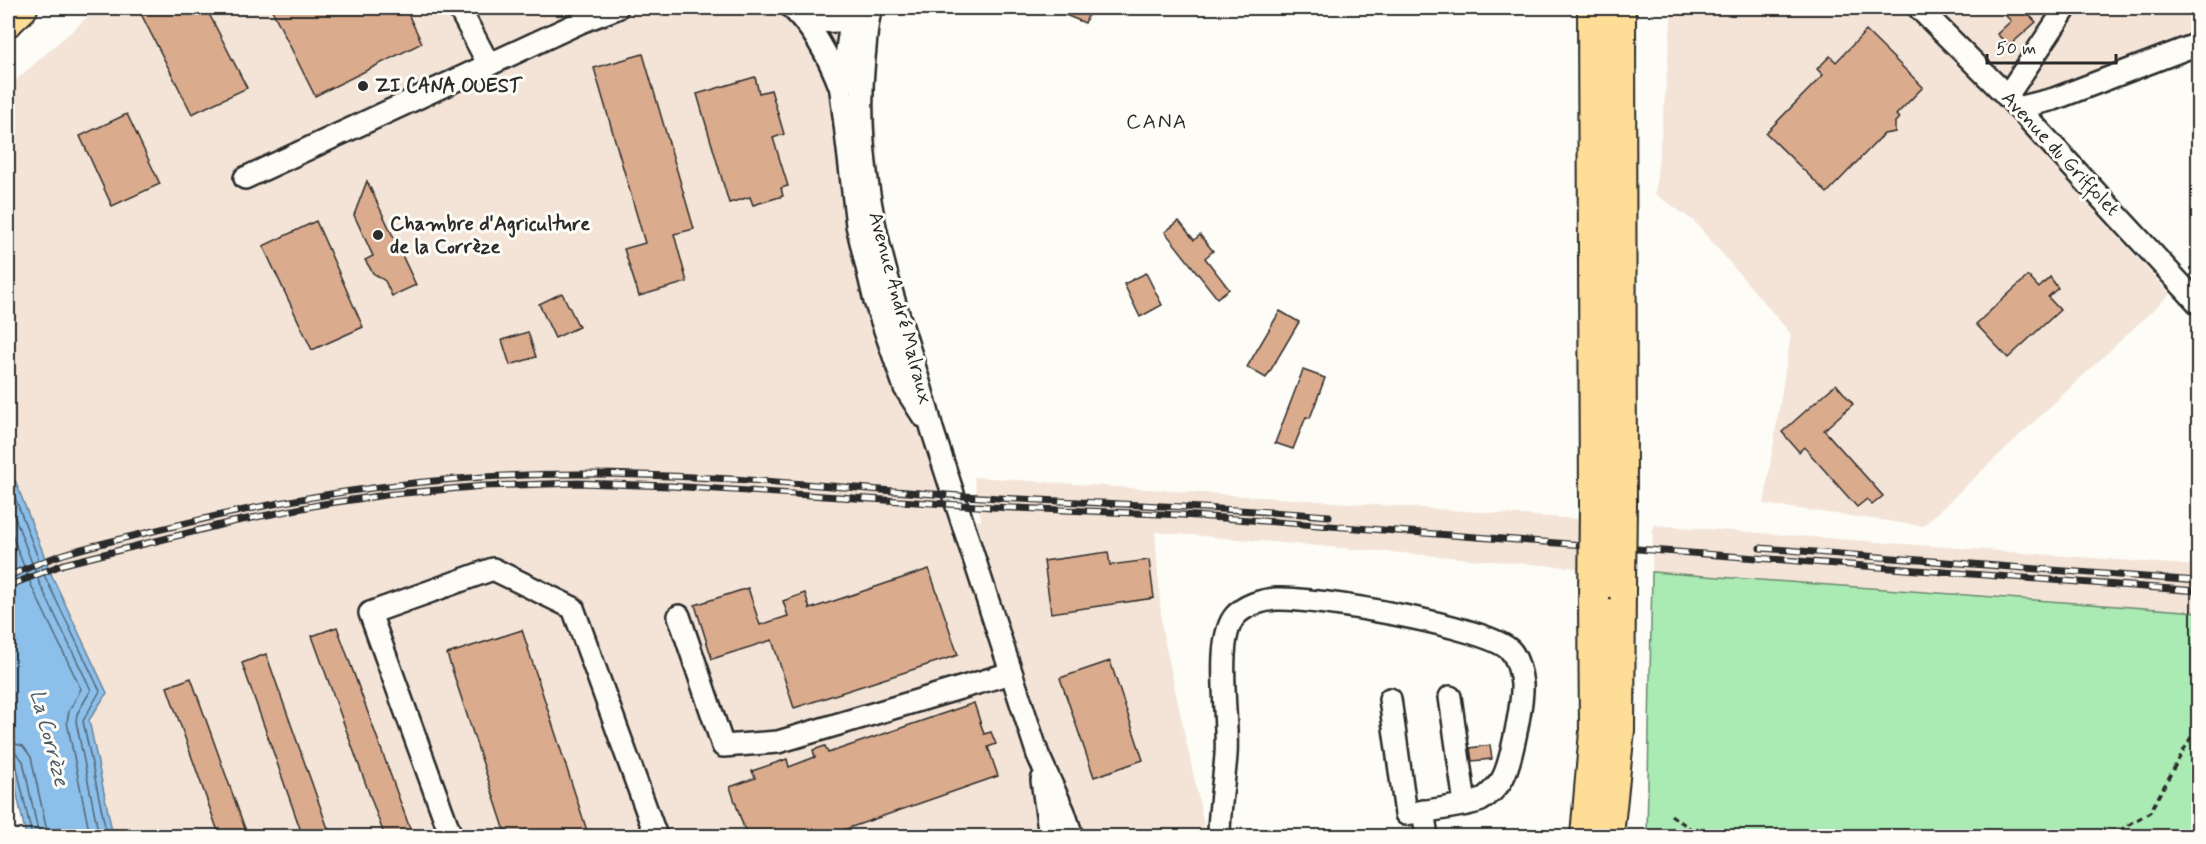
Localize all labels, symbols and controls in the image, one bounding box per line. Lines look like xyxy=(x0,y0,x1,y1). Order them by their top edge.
scale bar xyxy=(1987,27,2116,65)
text: 50 m xyxy=(1996,37,2036,61)
place label: ZI CANA OUEST xyxy=(375,73,523,100)
marker: ZI CANA OUEST xyxy=(356,79,370,93)
street label: Avenue du Griffolet xyxy=(1993,86,2125,224)
district label: CANA xyxy=(1126,108,1188,136)
street label: Avenue André Malraux xyxy=(861,209,939,408)
place label: Chambre d'Agriculture de la Corrèze xyxy=(390,211,590,261)
marker: Chambre d'Agriculture de la Corrèze xyxy=(371,228,385,242)
water label: La Corrèze xyxy=(23,687,75,790)

